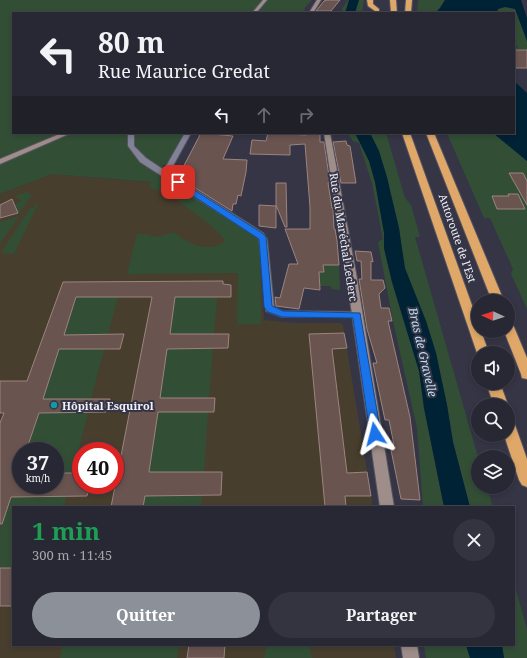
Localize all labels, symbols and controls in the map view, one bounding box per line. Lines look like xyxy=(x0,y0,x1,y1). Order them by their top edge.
text: 80 m xyxy=(98,23,165,61)
icon: left xyxy=(32,28,84,80)
text: Rue Maurice Gredat xyxy=(98,59,270,83)
icon: left xyxy=(211,104,233,126)
icon: ahead xyxy=(253,104,275,126)
icon: right xyxy=(295,104,317,126)
pin xyxy=(161,165,195,199)
icon: arrive xyxy=(167,171,189,193)
street label: Rue du Maréchal Leclerc xyxy=(326,172,362,302)
street label: Autoroute de l’Est xyxy=(436,191,480,285)
north arrow xyxy=(471,294,515,338)
map controls xyxy=(471,294,515,494)
water label: Bras de Gravelle xyxy=(404,305,442,398)
button: sound xyxy=(471,346,515,390)
place label: Hôpital Esquirol xyxy=(62,398,154,413)
button: search xyxy=(471,398,515,442)
marker: Hôpital Esquirol xyxy=(49,400,59,410)
position arrow xyxy=(354,413,396,455)
speed limit sign: 40 xyxy=(72,442,124,494)
text: 37 xyxy=(27,449,49,476)
button: layers xyxy=(471,450,515,494)
text: km/h xyxy=(26,471,50,485)
text: 1 min xyxy=(32,514,100,547)
button: close xyxy=(453,519,495,561)
text: 300 m · 11:45 xyxy=(32,546,112,564)
button: Quitter xyxy=(32,592,260,638)
button: Partager xyxy=(268,592,495,638)

